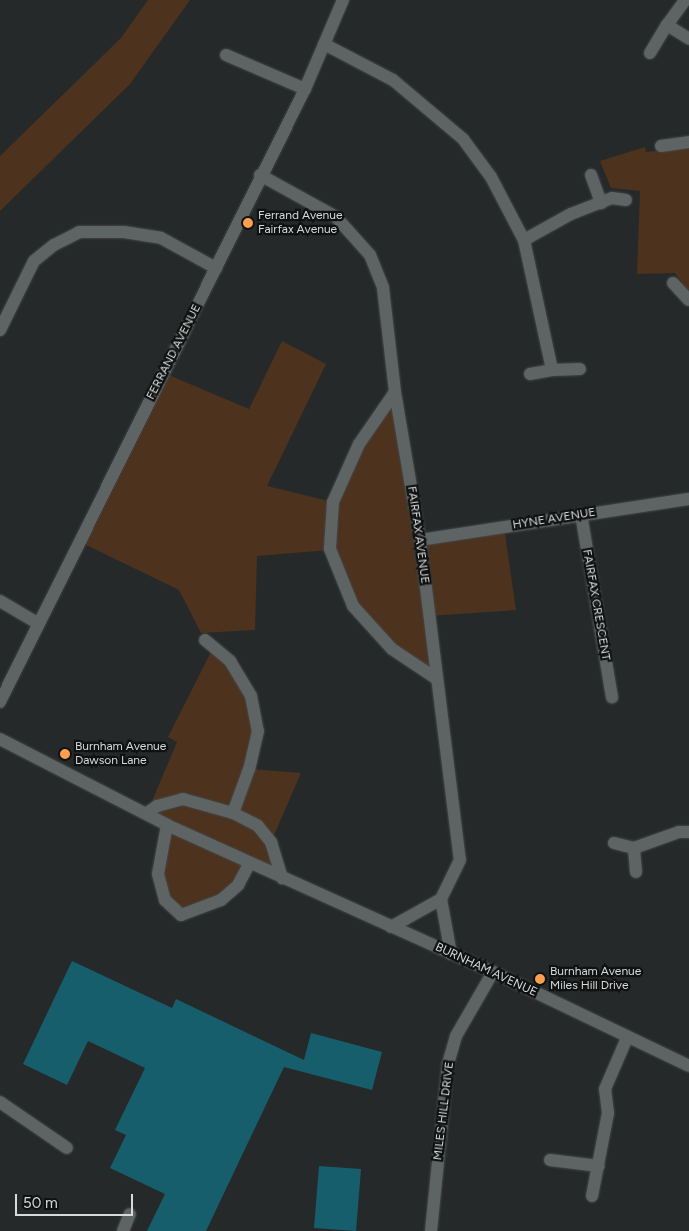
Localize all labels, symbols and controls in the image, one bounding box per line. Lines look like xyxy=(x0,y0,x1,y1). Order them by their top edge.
place label: Ferrand Avenue Fairfax Avenue xyxy=(258,209,343,237)
marker: Ferrand Avenue Fairfax Avenue xyxy=(242,217,254,229)
street label: FERRAND AVENUE xyxy=(144,302,204,402)
street label: FAIRFAX AVENUE xyxy=(404,485,432,585)
street label: HYNE AVENUE xyxy=(512,505,596,533)
street label: FAIRFAX CRESCENT xyxy=(579,548,613,662)
place label: Burnham Avenue Dawson Lane xyxy=(75,740,166,768)
marker: Burnham Avenue Dawson Lane xyxy=(59,748,71,760)
street label: BURNHAM AVENUE xyxy=(433,940,539,1000)
place label: Burnham Avenue Miles Hill Drive xyxy=(550,965,641,993)
marker: Burnham Avenue Miles Hill Drive xyxy=(534,973,546,985)
street label: MILES HILL DRIVE xyxy=(431,1061,457,1161)
scale bar xyxy=(18,1184,135,1216)
text: 50 m xyxy=(23,1194,58,1212)

